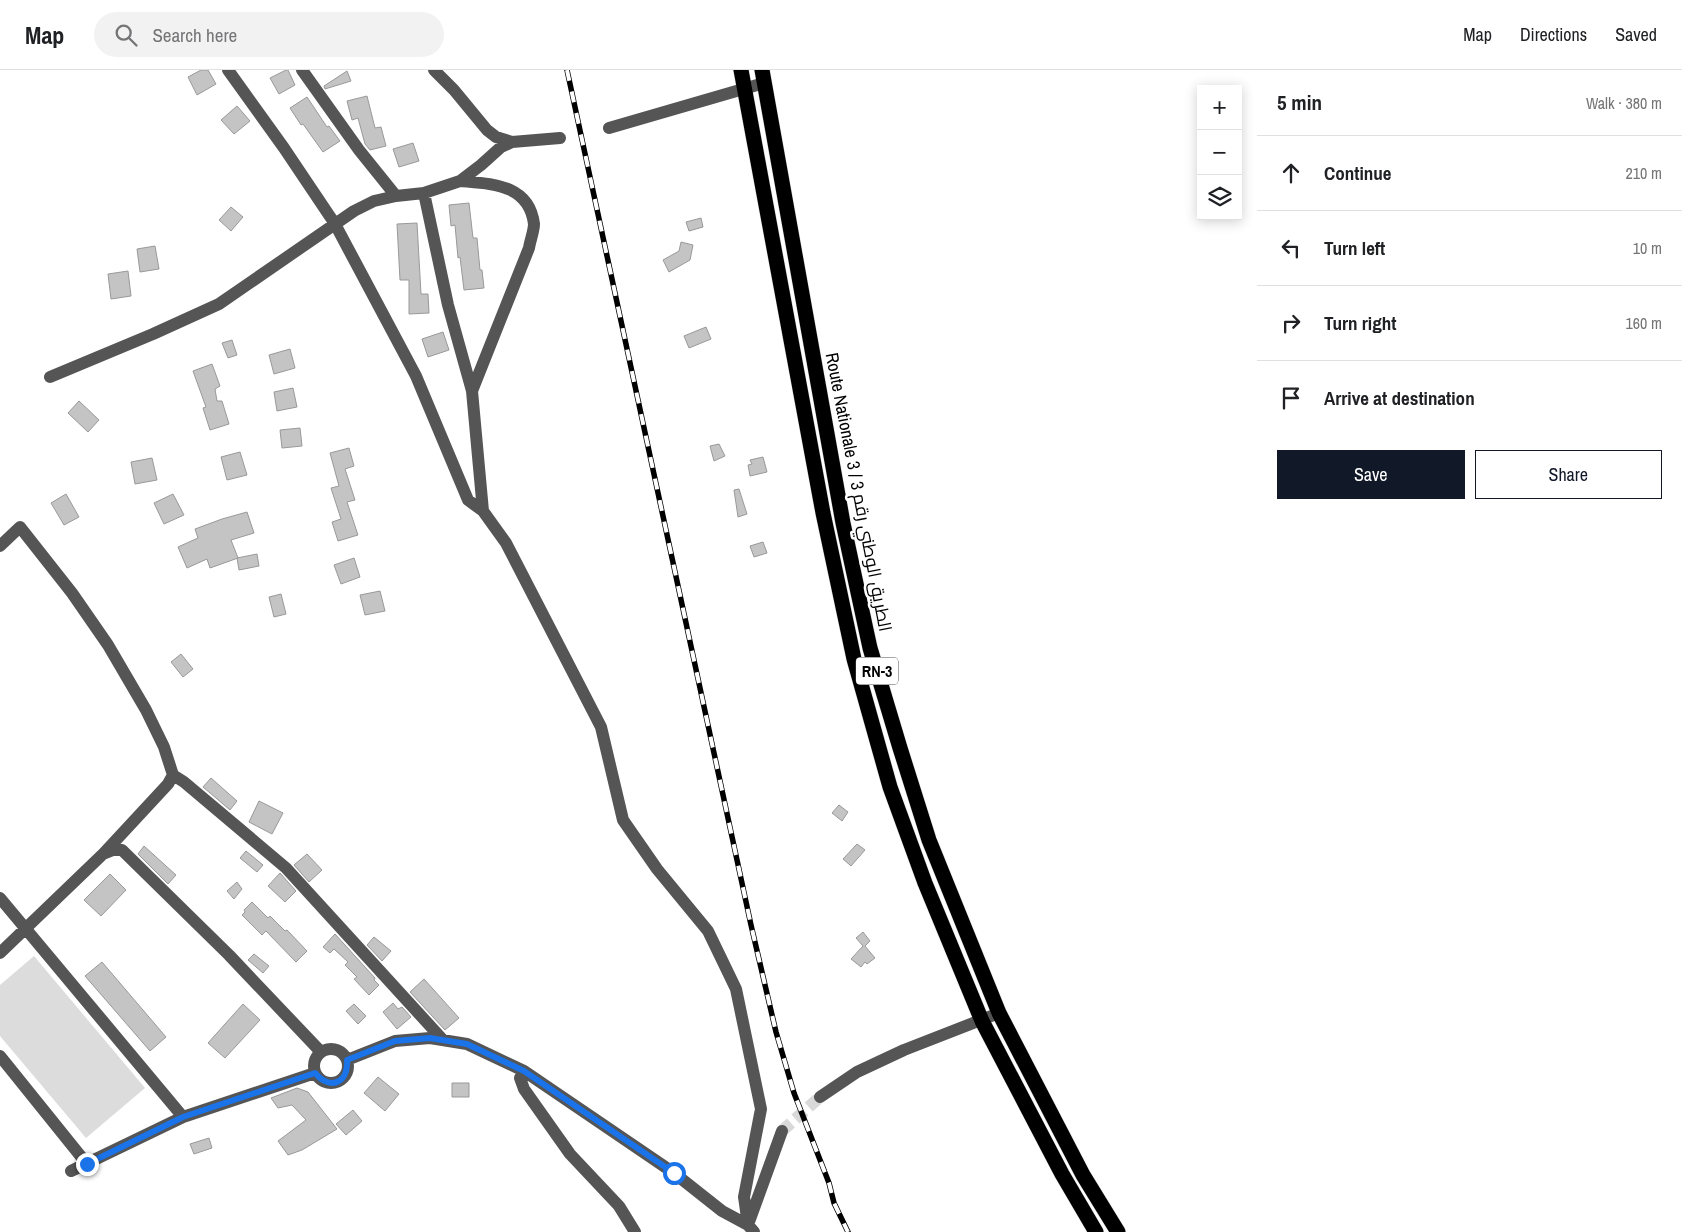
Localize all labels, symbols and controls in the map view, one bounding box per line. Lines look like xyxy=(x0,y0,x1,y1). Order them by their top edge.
search box xyxy=(94,12,444,57)
text: Map xyxy=(25,19,64,51)
icon: search xyxy=(112,21,140,49)
text: Search here xyxy=(152,22,237,48)
text: Map xyxy=(1463,22,1492,47)
text: Directions xyxy=(1520,22,1587,47)
text: Saved xyxy=(1615,22,1657,47)
map controls xyxy=(1197,85,1242,220)
button: + xyxy=(1197,85,1242,130)
text: 5 min xyxy=(1277,88,1322,117)
text: Walk · 380 m xyxy=(1586,92,1662,114)
button: − xyxy=(1197,130,1242,175)
icon: ahead xyxy=(1277,159,1305,187)
text: Continue xyxy=(1324,160,1392,186)
text: 210 m xyxy=(1626,162,1662,184)
button: layers xyxy=(1197,175,1242,220)
icon: left xyxy=(1277,234,1305,262)
text: Turn left xyxy=(1324,235,1385,261)
text: 10 m xyxy=(1633,237,1662,259)
icon: right xyxy=(1277,309,1305,337)
text: Turn right xyxy=(1324,310,1396,336)
text: 160 m xyxy=(1626,312,1662,334)
street label: Route Nationale 3 / الطريق الوطني رقم 3 xyxy=(818,350,898,634)
icon: arrive xyxy=(1277,384,1305,412)
text: Arrive at destination xyxy=(1324,385,1475,411)
button: Save xyxy=(1277,450,1465,499)
button: Share xyxy=(1475,450,1662,499)
road number: RN-3 xyxy=(856,658,898,684)
route end xyxy=(76,1153,99,1176)
route start xyxy=(663,1162,686,1185)

